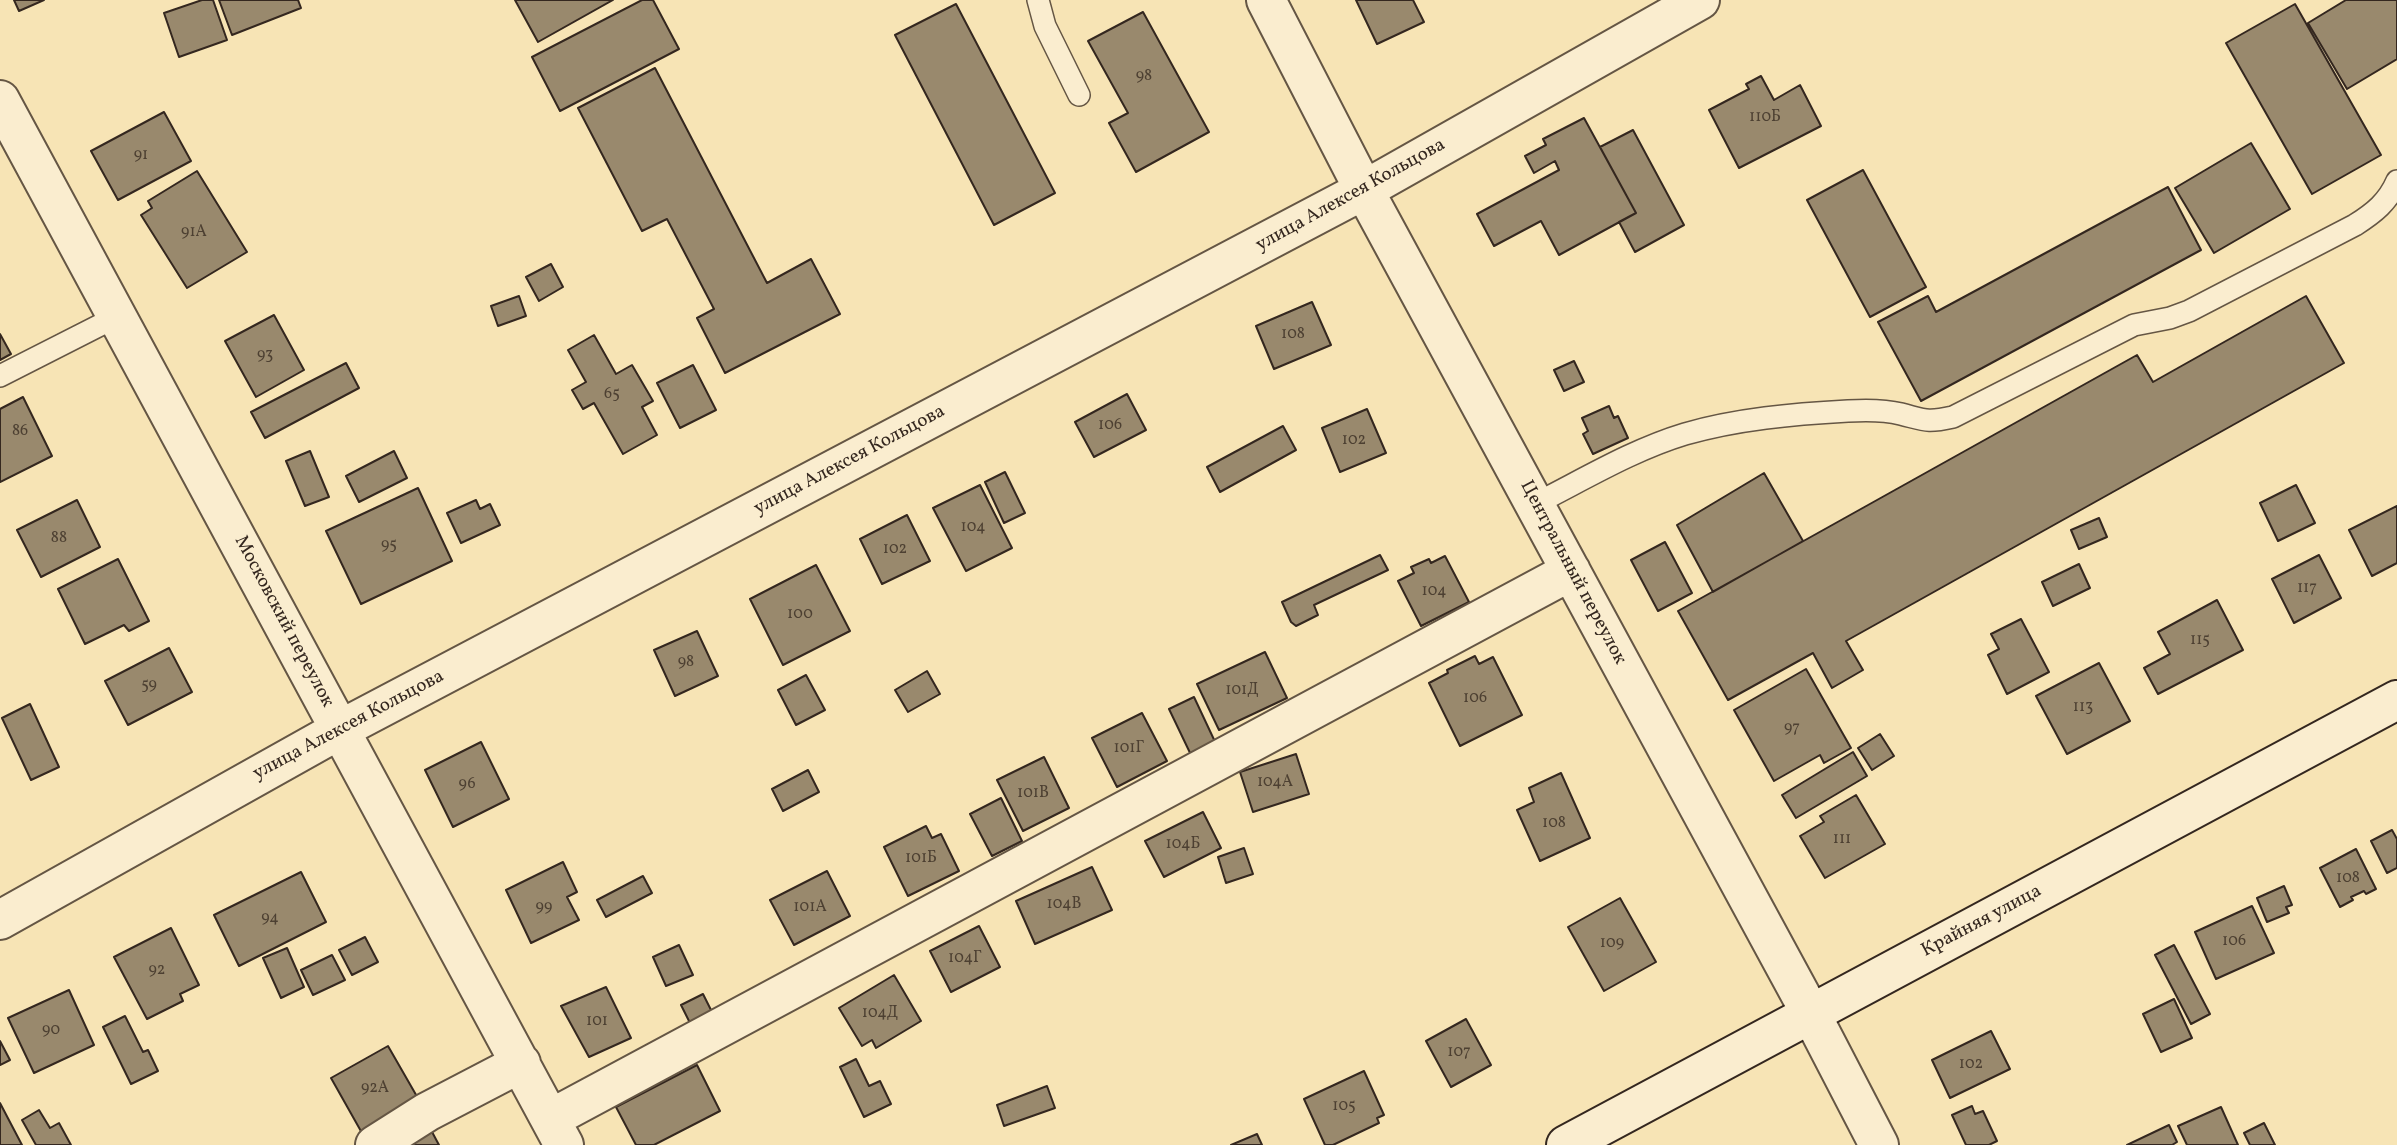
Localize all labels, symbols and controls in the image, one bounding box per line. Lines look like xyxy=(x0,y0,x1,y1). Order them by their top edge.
house number: 98 xyxy=(1136,67,1152,87)
house number: 110Б xyxy=(1749,108,1781,128)
street label: улица Алексея Кольцова xyxy=(1252,134,1450,258)
house number: 91 xyxy=(134,146,148,166)
house number: 91А xyxy=(181,223,207,243)
house number: 108 xyxy=(1281,325,1305,345)
house number: 93 xyxy=(257,346,273,366)
house number: 65 xyxy=(604,385,620,405)
street label: улица Алексея Кольцова xyxy=(750,401,950,521)
house number: 106 xyxy=(1098,416,1122,436)
house number: 86 xyxy=(12,422,28,442)
house number: 102 xyxy=(1342,431,1366,451)
street label: Центральный переулок xyxy=(1514,477,1630,669)
house number: 104 xyxy=(961,518,985,538)
house number: 88 xyxy=(51,529,67,549)
street label: Московский переулок xyxy=(228,532,338,712)
house number: 95 xyxy=(381,536,397,556)
house number: 102 xyxy=(883,540,907,560)
house number: 117 xyxy=(2297,579,2317,599)
house number: 104 xyxy=(1422,582,1446,602)
house number: 100 xyxy=(787,605,813,625)
house number: 115 xyxy=(2190,631,2210,651)
house number: 98 xyxy=(678,653,694,673)
street label: улица Алексея Кольцова xyxy=(249,666,449,786)
house number: 59 xyxy=(141,676,157,696)
house number: 101Д xyxy=(1225,681,1259,701)
house number: 106 xyxy=(1463,689,1487,709)
house number: 113 xyxy=(2073,698,2093,718)
house number: 97 xyxy=(1784,719,1800,739)
house number: 101Г xyxy=(1113,739,1145,759)
house number: 104А xyxy=(1257,773,1293,793)
house number: 96 xyxy=(458,775,476,795)
house number: 101В xyxy=(1017,784,1049,804)
house number: 108 xyxy=(1542,814,1566,834)
house number: 111 xyxy=(1833,830,1851,850)
house number: 104Б xyxy=(1166,835,1200,855)
house number: 101Б xyxy=(905,849,937,869)
house number: 108 xyxy=(2336,869,2360,889)
street label: Крайняя улица xyxy=(1918,881,2046,963)
house number: 104В xyxy=(1047,895,1081,915)
house number: 99 xyxy=(536,898,552,918)
house number: 101А xyxy=(793,898,827,918)
house number: 94 xyxy=(261,909,279,929)
house number: 106 xyxy=(2222,932,2246,952)
house number: 109 xyxy=(1600,934,1624,954)
house number: 104Г xyxy=(948,949,982,969)
house number: 92 xyxy=(149,961,165,981)
house number: 104Д xyxy=(862,1004,898,1024)
house number: 101 xyxy=(586,1012,608,1032)
house number: 90 xyxy=(42,1021,60,1041)
house number: 107 xyxy=(1447,1043,1471,1063)
house number: 102 xyxy=(1959,1055,1983,1075)
house number: 92А xyxy=(361,1079,389,1099)
house number: 105 xyxy=(1332,1097,1356,1117)

